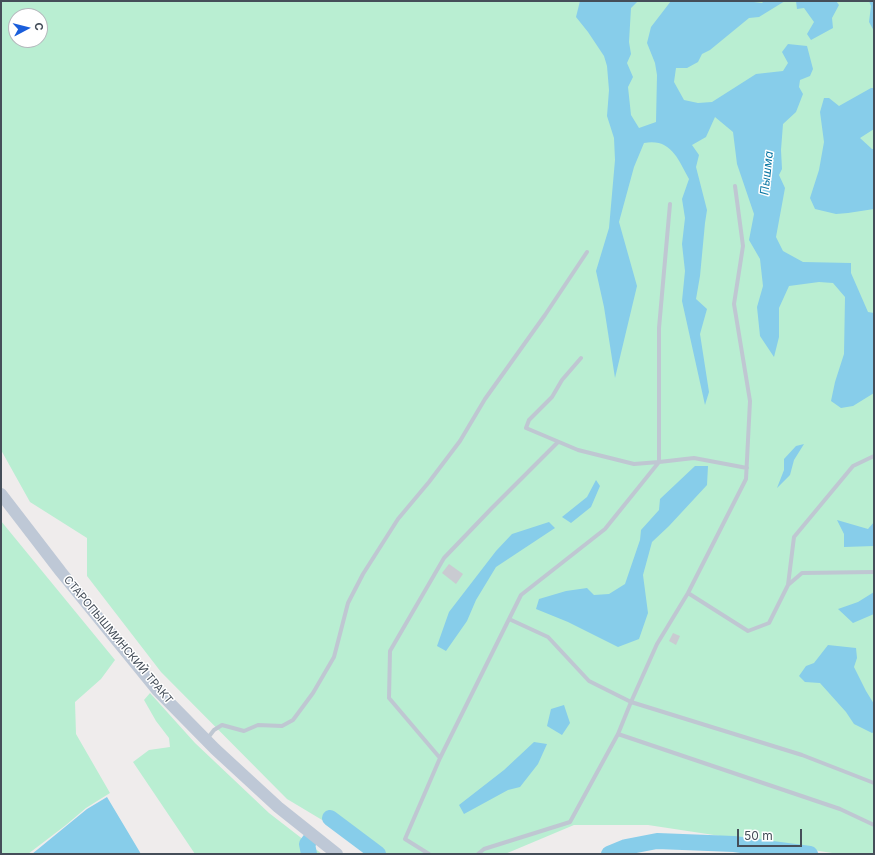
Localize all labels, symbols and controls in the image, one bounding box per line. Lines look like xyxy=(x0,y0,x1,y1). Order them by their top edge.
north arrow xyxy=(8,8,48,48)
text: С xyxy=(31,22,46,32)
water label: Пышма xyxy=(758,150,776,196)
street label: СТАРОПЫШМИНСКИЙ ТРАКТ xyxy=(61,574,175,706)
scale bar xyxy=(739,821,804,847)
text: 50 m xyxy=(744,828,773,843)

